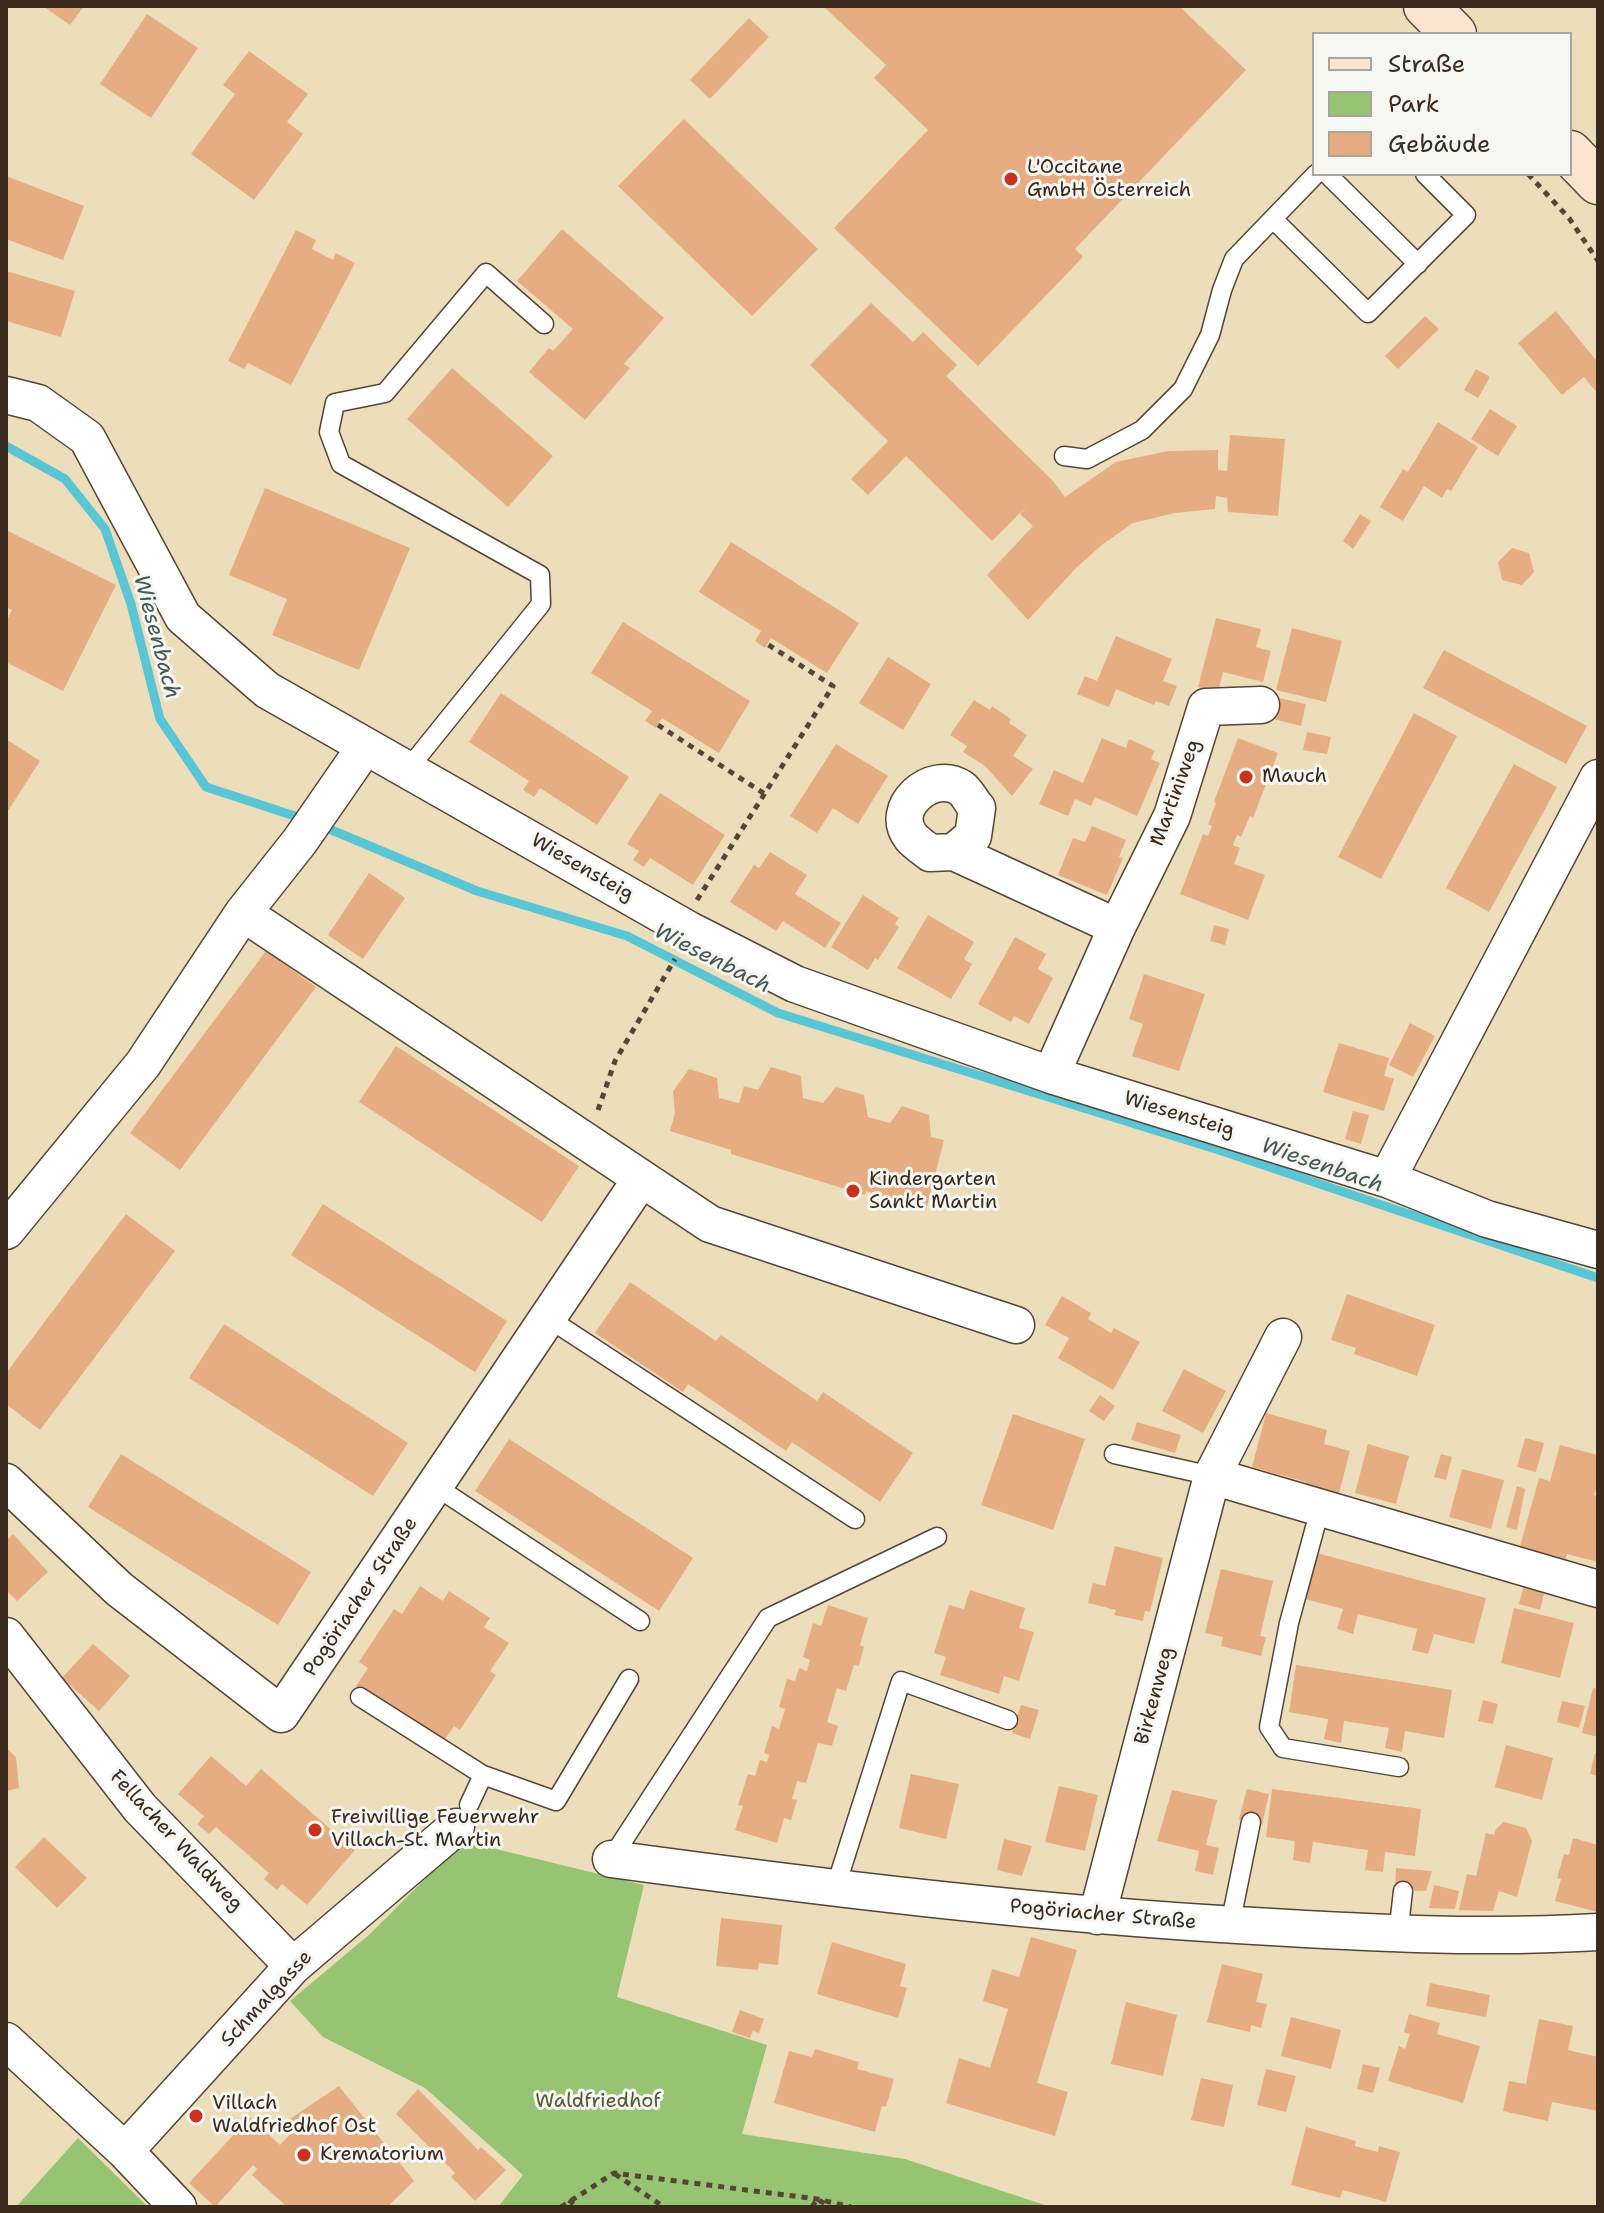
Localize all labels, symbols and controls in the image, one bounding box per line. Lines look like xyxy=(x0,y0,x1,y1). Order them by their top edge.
legend xyxy=(1312,32,1572,176)
text: Straße xyxy=(1388,48,1465,80)
text: Park xyxy=(1388,88,1440,120)
text: Gebäude xyxy=(1388,128,1490,160)
place label: L'Occitane GmbH Österreich xyxy=(1027,156,1191,203)
marker: L'Occitane GmbH Österreich xyxy=(1002,170,1020,188)
water label: Wiesenbach xyxy=(127,572,185,702)
street label: Martiniweg xyxy=(1146,736,1206,850)
place label: Mauch xyxy=(1262,765,1327,789)
marker: Mauch xyxy=(1237,768,1255,786)
street label: Wiesensteig xyxy=(526,829,638,907)
water label: Wiesenbach xyxy=(649,918,775,1000)
street label: Wiesensteig xyxy=(1121,1087,1237,1143)
water label: Wiesenbach xyxy=(1258,1133,1386,1199)
place label: Kindergarten Sankt Martin xyxy=(869,1168,997,1215)
marker: Kindergarten Sankt Martin xyxy=(844,1182,862,1200)
street label: Pogöriacher Straße xyxy=(299,1513,423,1681)
street label: Birkenweg xyxy=(1130,1644,1180,1748)
street label: Fellacher Waldweg xyxy=(104,1765,248,1917)
place label: Freiwillige Feuerwehr Villach-St. Martin xyxy=(331,1806,539,1853)
marker: Freiwillige Feuerwehr Villach-St. Martin xyxy=(306,1821,324,1839)
street label: Pogöriacher Straße xyxy=(1009,1895,1197,1935)
street label: Schmalgasse xyxy=(216,1946,318,2052)
park label: Waldfriedhof xyxy=(535,2090,661,2114)
place label: Villach Waldfriedhof Ost xyxy=(212,2092,377,2139)
marker: Villach Waldfriedhof Ost xyxy=(187,2107,205,2125)
place label: Krematorium xyxy=(320,2143,444,2167)
marker: Krematorium xyxy=(295,2146,313,2164)

